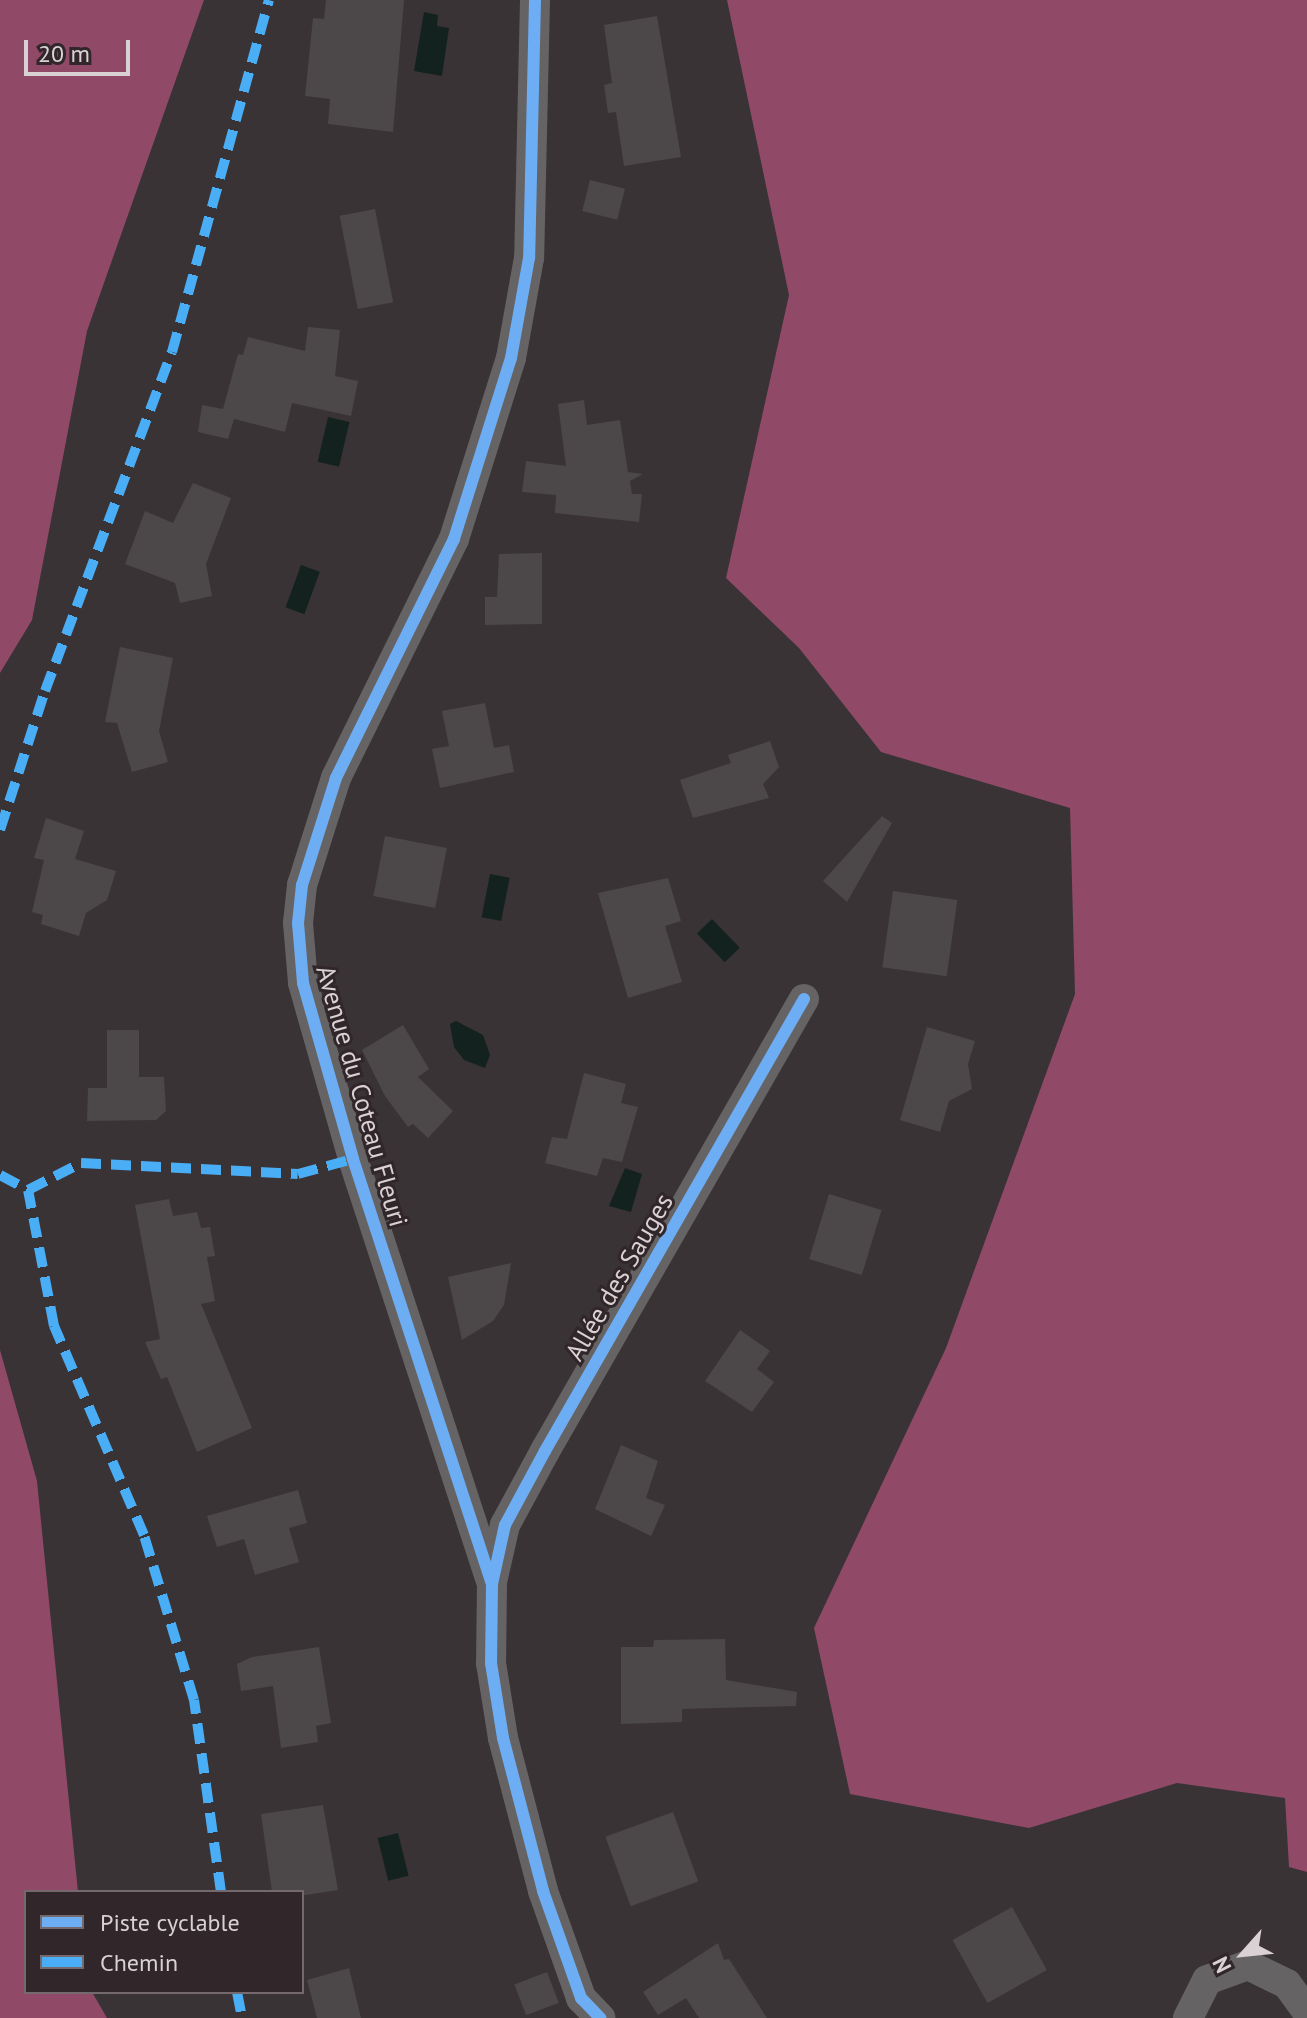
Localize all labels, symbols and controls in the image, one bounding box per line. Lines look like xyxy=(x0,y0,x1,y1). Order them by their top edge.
scale bar xyxy=(28,24,134,74)
text: 20 m xyxy=(38,38,90,69)
street label: Avenue du Coteau Fleuri xyxy=(310,962,414,1230)
street label: Allée des Sauges xyxy=(559,1188,679,1366)
legend xyxy=(24,1890,304,1994)
text: Piste cyclable xyxy=(100,1907,240,1938)
north arrow xyxy=(1203,1914,1283,1994)
text: Chemin xyxy=(100,1947,178,1978)
text: N xyxy=(1206,1952,1237,1978)

